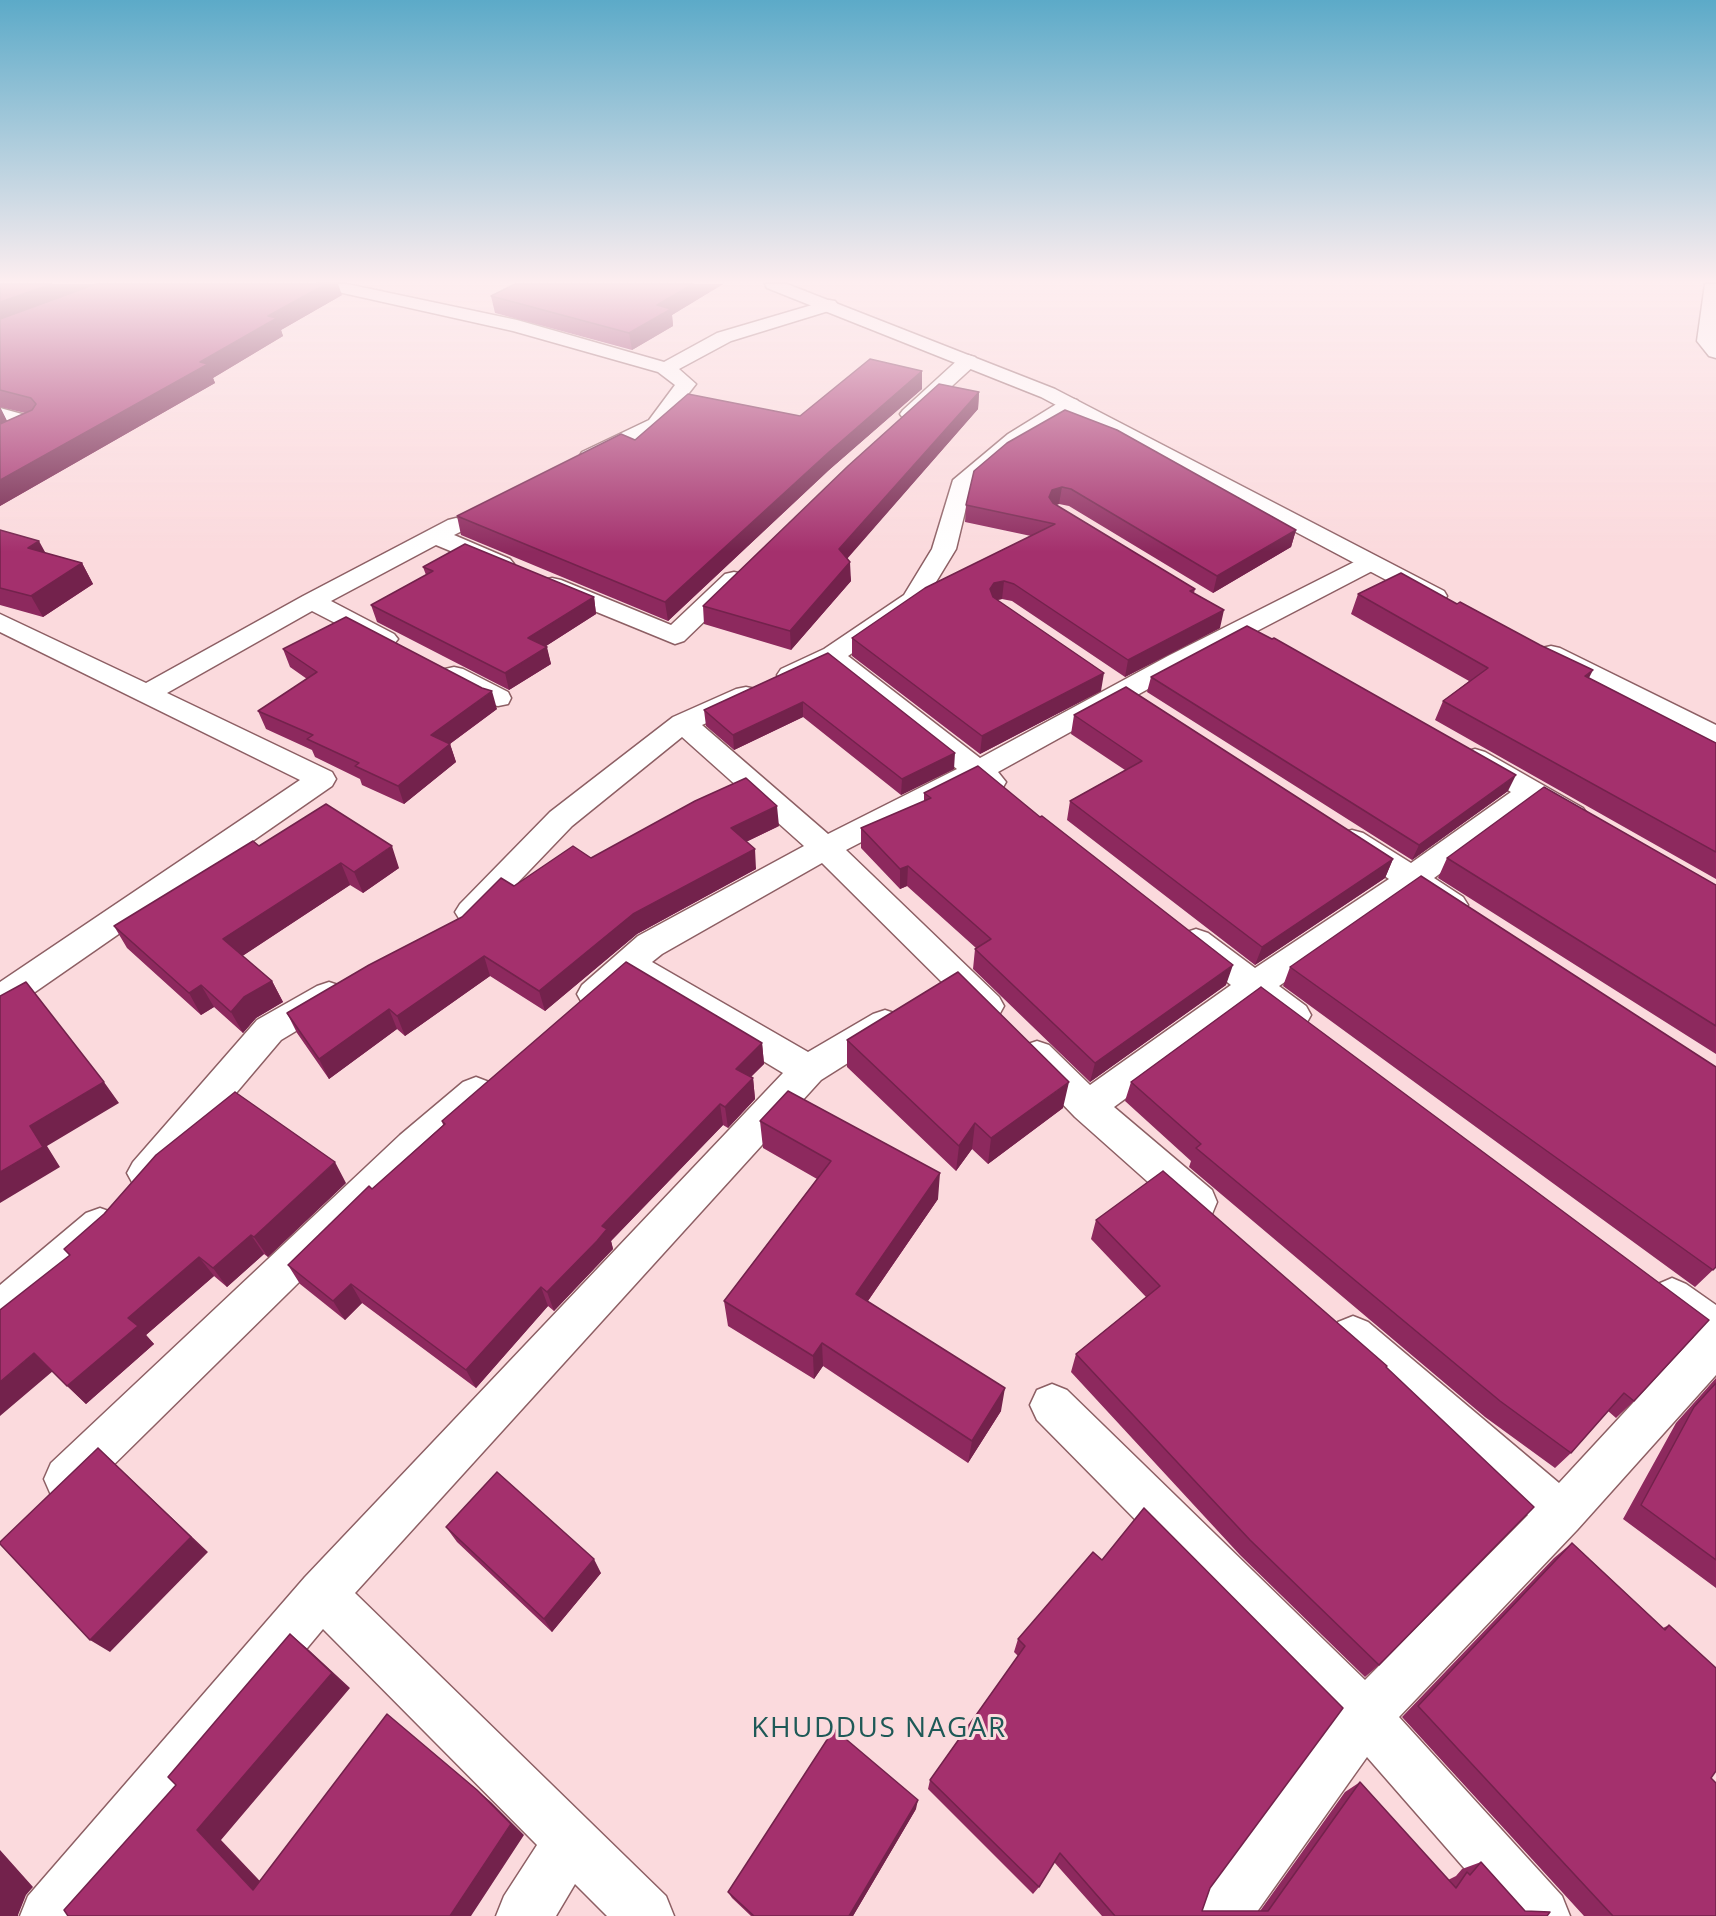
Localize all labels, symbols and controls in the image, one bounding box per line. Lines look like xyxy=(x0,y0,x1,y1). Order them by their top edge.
district label: KHUDDUS NAGAR xyxy=(751,1712,1007,1746)

